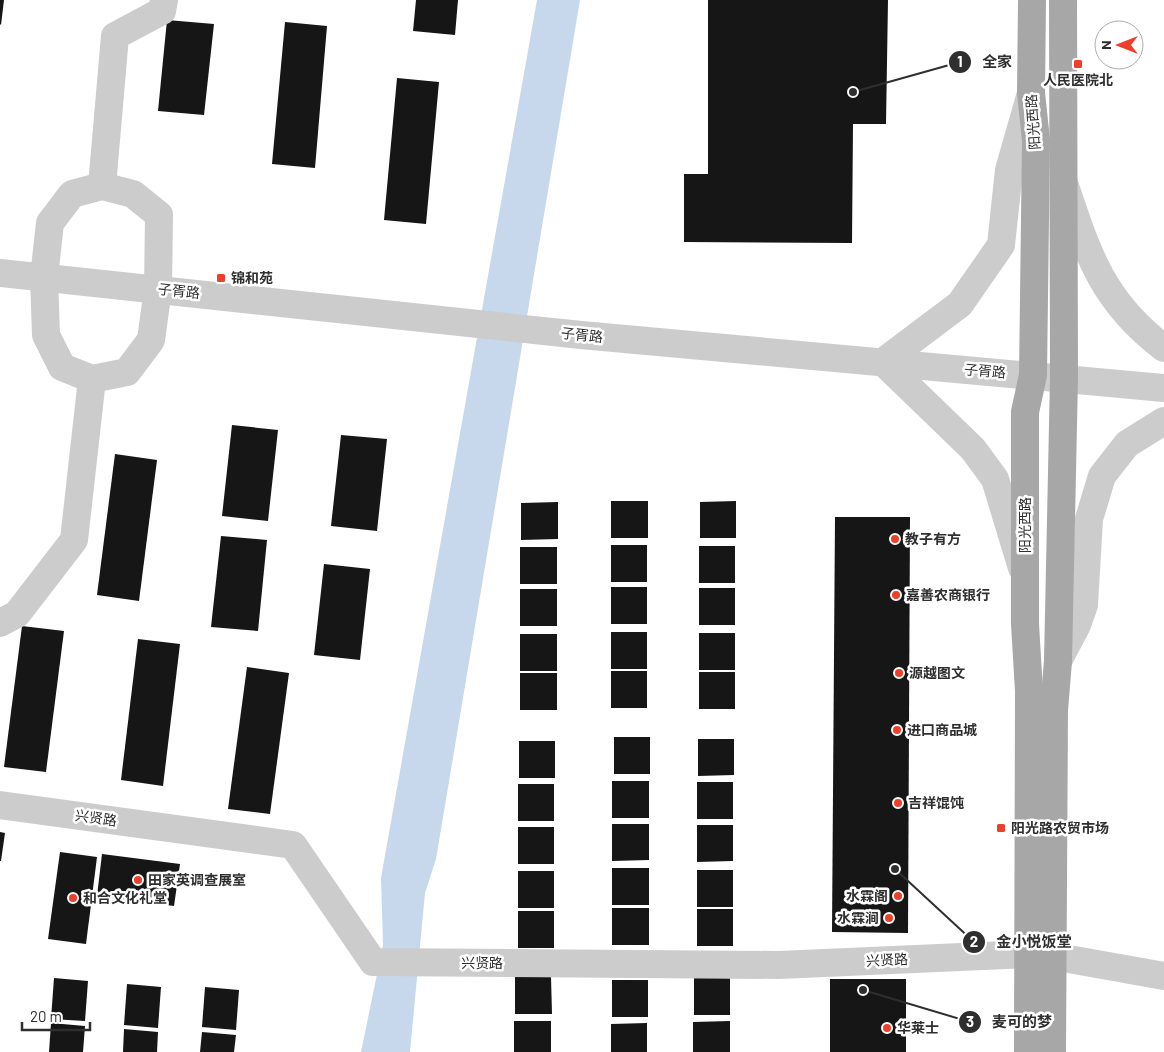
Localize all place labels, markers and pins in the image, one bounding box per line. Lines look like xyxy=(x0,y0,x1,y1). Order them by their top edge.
callout: 全家 xyxy=(947,47,1022,77)
marker: 人民医院北 xyxy=(1072,58,1084,70)
place label: 人民医院北 xyxy=(1043,71,1113,88)
place label: 锦和苑 xyxy=(231,269,273,286)
marker: 锦和苑 xyxy=(215,272,227,284)
place label: 教子有方 xyxy=(905,530,961,547)
marker: 教子有方 xyxy=(889,533,901,545)
place label: 嘉善农商银行 xyxy=(906,586,990,603)
marker: 嘉善农商银行 xyxy=(890,589,902,601)
place label: 源越图文 xyxy=(909,664,965,681)
marker: 源越图文 xyxy=(893,667,905,679)
place label: 进口商品城 xyxy=(907,721,977,738)
marker: 进口商品城 xyxy=(891,724,903,736)
place label: 吉祥馄饨 xyxy=(908,794,964,811)
marker: 吉祥馄饨 xyxy=(892,797,904,809)
place label: 阳光路农贸市场 xyxy=(1011,819,1109,836)
marker: 阳光路农贸市场 xyxy=(995,822,1007,834)
place label: 田家英调查展室 xyxy=(148,871,246,888)
marker: 田家英调查展室 xyxy=(132,874,144,886)
place label: 水霖阁 xyxy=(846,887,888,904)
place label: 和合文化礼堂 xyxy=(83,889,167,906)
marker: 水霖阁 xyxy=(892,890,904,902)
marker: 和合文化礼堂 xyxy=(67,892,79,904)
place label: 水霖涧 xyxy=(837,909,879,926)
marker: 水霖涧 xyxy=(883,912,895,924)
callout: 金小悦饭堂 xyxy=(961,927,1081,957)
callout: 麦可的梦 xyxy=(957,1007,1062,1037)
place label: 华莱士 xyxy=(897,1019,939,1036)
marker: 华莱士 xyxy=(881,1022,893,1034)

